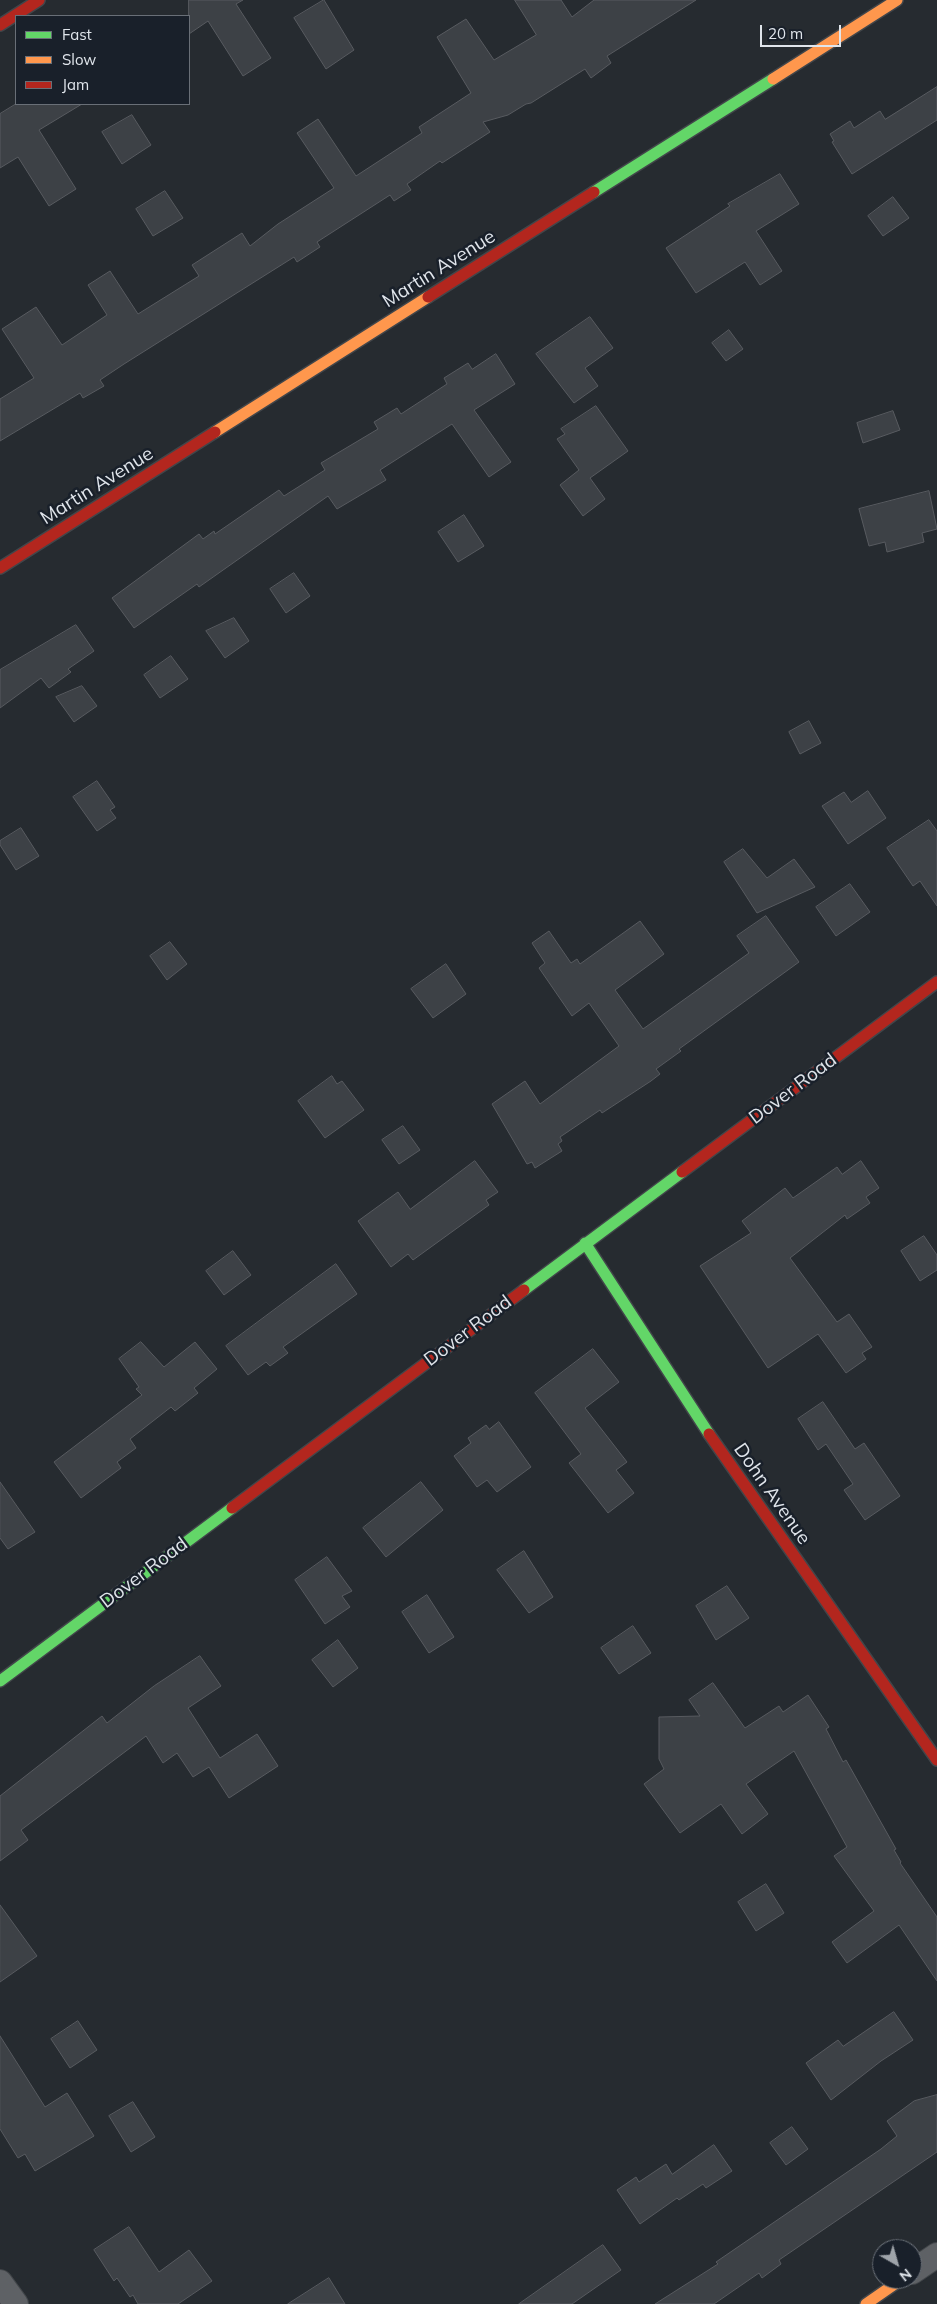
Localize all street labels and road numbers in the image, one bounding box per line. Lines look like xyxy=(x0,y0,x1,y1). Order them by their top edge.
street label: Martin Avenue xyxy=(378,225,500,313)
street label: Martin Avenue xyxy=(36,442,158,530)
street label: Dover Road xyxy=(745,1049,841,1129)
street label: Dover Road xyxy=(420,1291,516,1371)
street label: Dohn Avenue xyxy=(729,1439,815,1549)
street label: Dover Road xyxy=(96,1533,192,1613)

